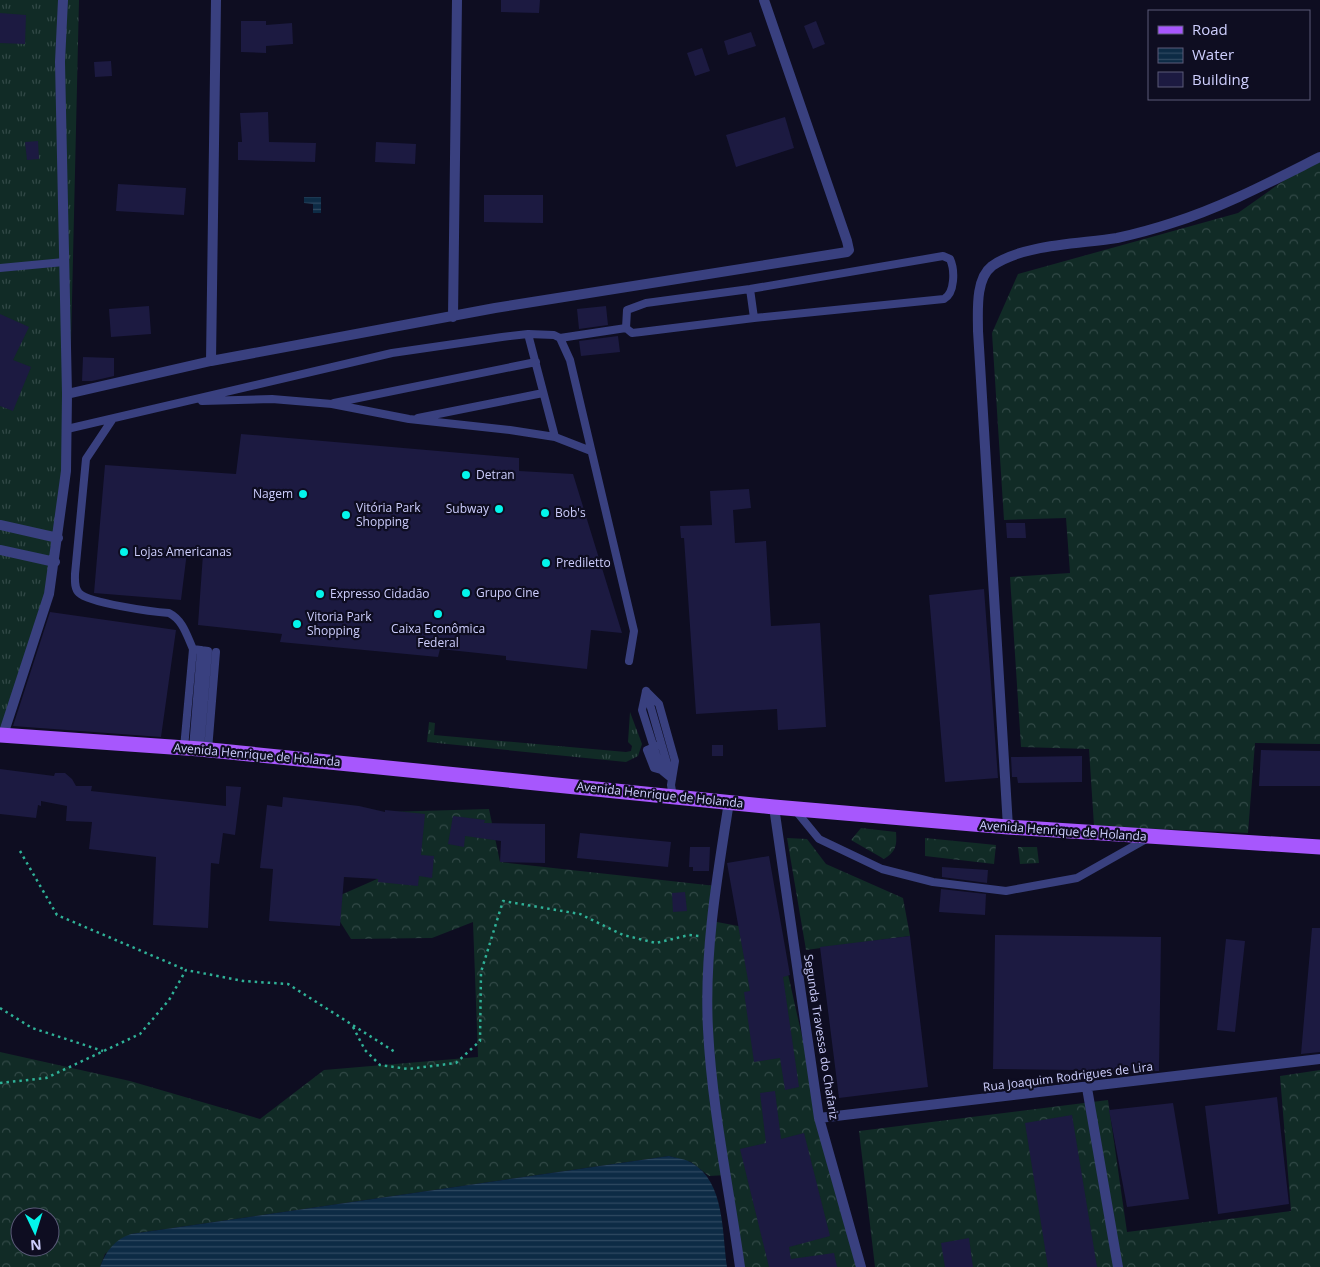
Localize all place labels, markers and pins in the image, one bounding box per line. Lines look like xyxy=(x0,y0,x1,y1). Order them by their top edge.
place label: Detran xyxy=(476,466,515,483)
marker: Detran xyxy=(460,469,472,481)
place label: Nagem xyxy=(253,485,293,502)
marker: Nagem xyxy=(297,488,309,500)
place label: Vitória Park Shopping xyxy=(356,499,421,530)
place label: Subway xyxy=(446,500,490,517)
marker: Subway xyxy=(493,503,505,515)
place label: Bob's xyxy=(555,504,586,521)
marker: Bob's xyxy=(539,507,551,519)
marker: Vitória Park Shopping xyxy=(340,509,352,521)
place label: Lojas Americanas xyxy=(134,543,232,560)
marker: Lojas Americanas xyxy=(118,546,130,558)
place label: Prediletto xyxy=(556,554,611,571)
marker: Prediletto xyxy=(540,557,552,569)
place label: Grupo Cine xyxy=(476,584,540,601)
place label: Expresso Cidadão xyxy=(330,585,430,602)
marker: Grupo Cine xyxy=(460,587,472,599)
marker: Expresso Cidadão xyxy=(314,588,326,600)
place label: Vitoria Park Shopping xyxy=(307,608,372,639)
marker: Caixa Econômica Federal xyxy=(432,608,444,620)
marker: Vitoria Park Shopping xyxy=(291,618,303,630)
place label: Caixa Econômica Federal xyxy=(391,620,485,651)

